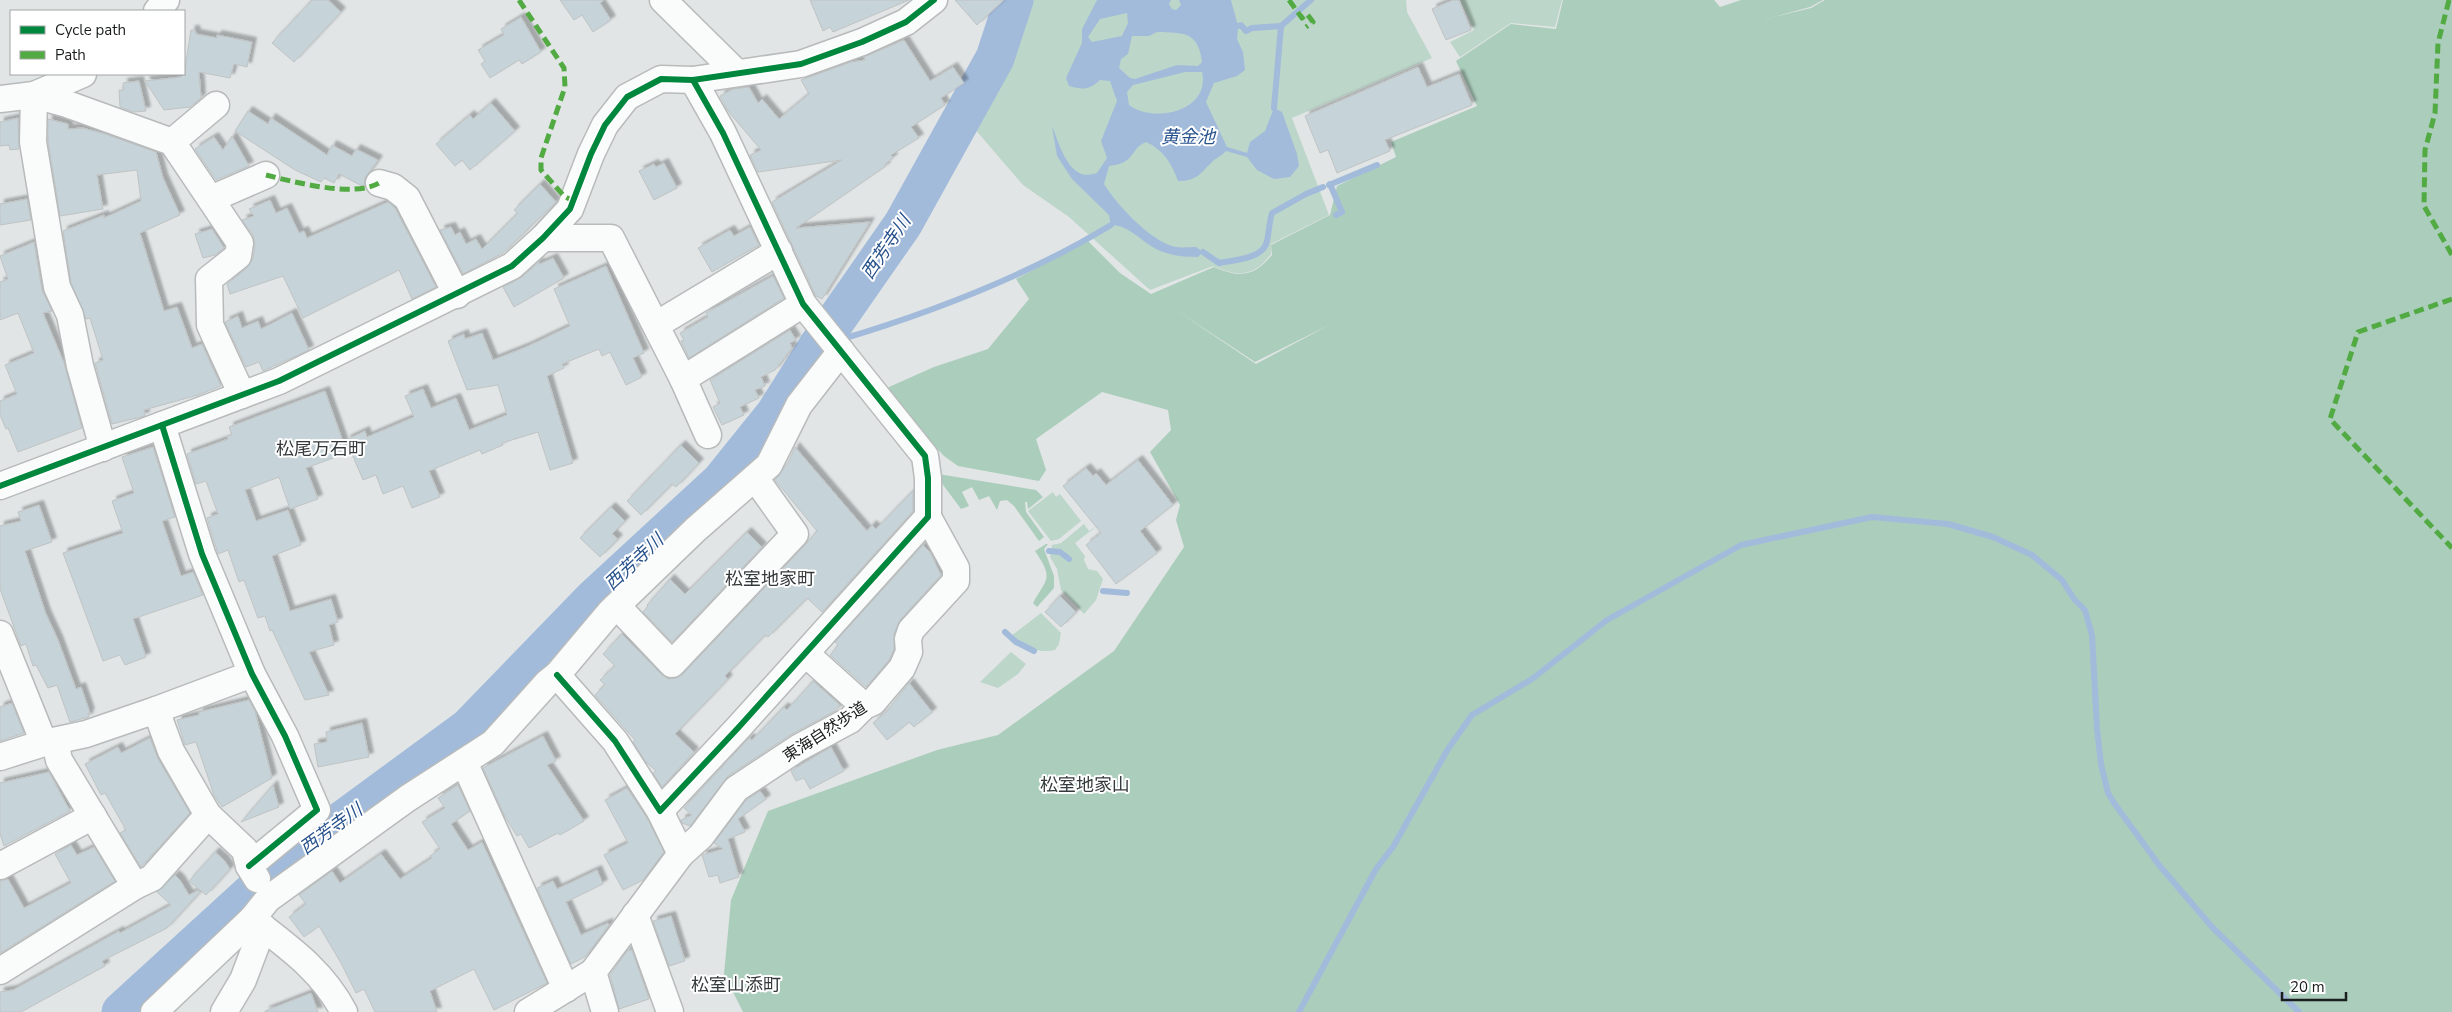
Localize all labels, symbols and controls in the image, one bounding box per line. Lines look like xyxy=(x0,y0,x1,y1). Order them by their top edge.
legend xyxy=(10,10,185,75)
text: Cycle path xyxy=(55,20,126,40)
text: Path xyxy=(55,45,86,65)
water label: 黄金池 xyxy=(1161,125,1217,149)
water label: 西芳寺川 xyxy=(856,209,917,284)
district label: 松尾万石町 xyxy=(276,437,366,461)
water label: 西芳寺川 xyxy=(599,527,670,595)
district label: 松室地家町 xyxy=(725,567,815,591)
street label: 東海自然歩道 xyxy=(779,697,871,767)
district label: 松室地家山 xyxy=(1040,773,1130,797)
water label: 西芳寺川 xyxy=(295,797,369,860)
scale bar xyxy=(2282,970,2346,1002)
district label: 松室山添町 xyxy=(691,973,781,997)
text: 20 m xyxy=(2290,977,2325,997)

